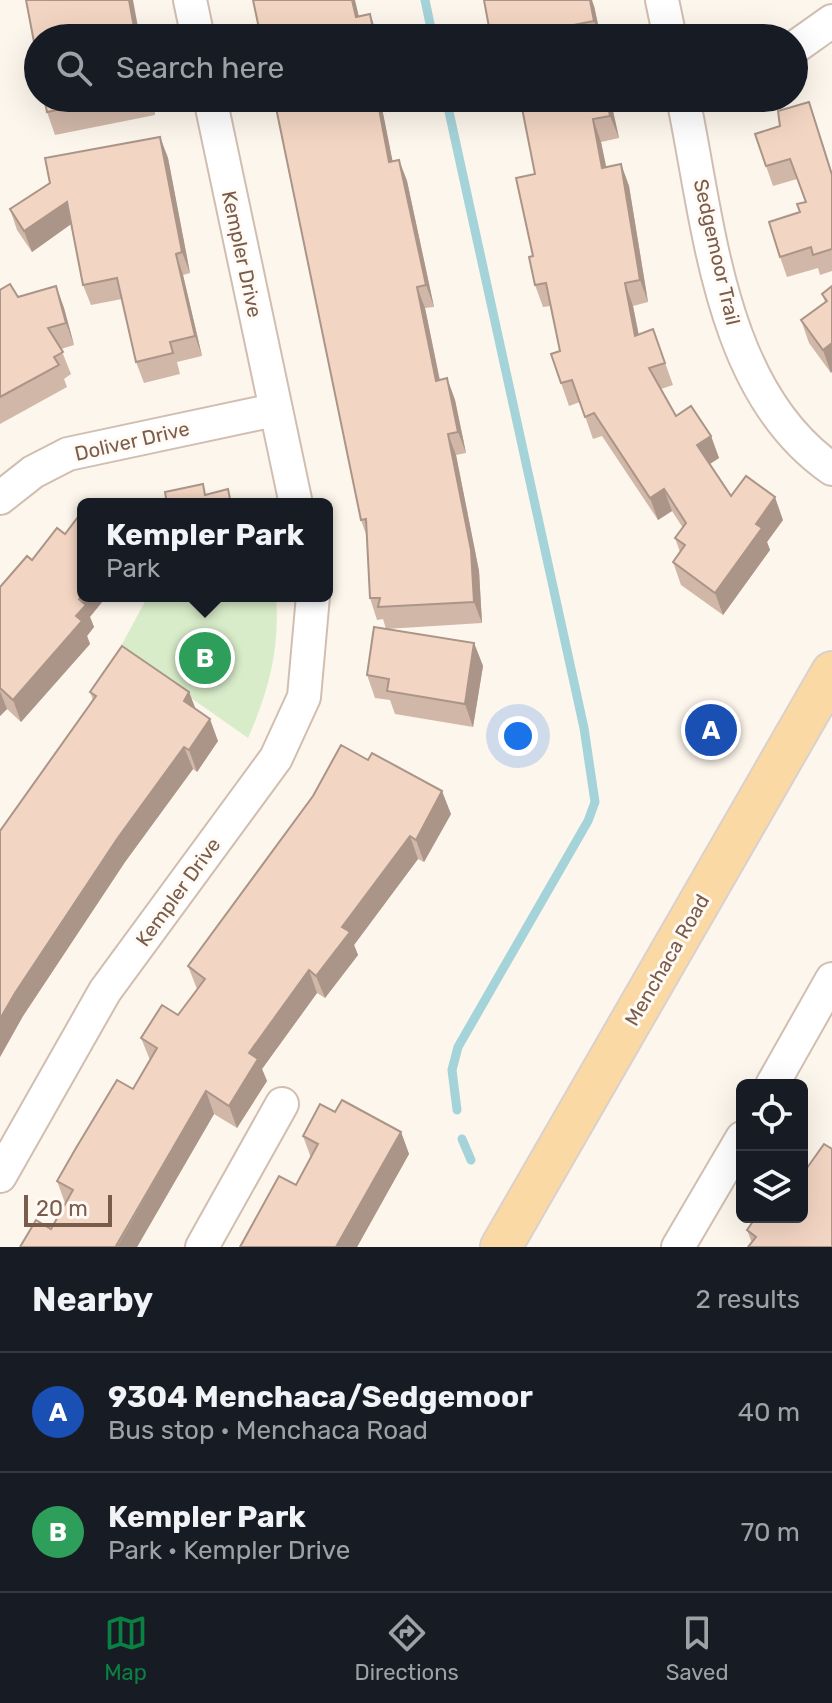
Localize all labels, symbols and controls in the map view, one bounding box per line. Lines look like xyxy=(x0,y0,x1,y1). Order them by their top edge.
search box xyxy=(24,24,808,112)
icon: search xyxy=(52,46,96,90)
text: Search here xyxy=(116,50,284,86)
street label: Sedgemoor Trail xyxy=(689,177,745,327)
street label: Kempler Drive xyxy=(217,189,267,319)
street label: Doliver Drive xyxy=(72,416,192,466)
popup xyxy=(77,498,333,602)
text: Kempler Park xyxy=(106,517,304,553)
text: Park xyxy=(106,553,160,584)
pin: B xyxy=(179,628,231,688)
pin: A xyxy=(685,700,737,760)
your location xyxy=(498,716,538,756)
street label: Kempler Drive xyxy=(131,833,225,951)
street label: Menchaca Road xyxy=(620,890,714,1030)
map controls xyxy=(736,1079,808,1223)
button: locate xyxy=(736,1079,808,1151)
button: layers xyxy=(736,1151,808,1223)
scale bar xyxy=(24,1191,112,1227)
text: 20 m xyxy=(36,1195,88,1222)
text: Nearby xyxy=(32,1279,153,1320)
text: 2 results xyxy=(696,1284,800,1315)
text: 9304 Menchaca/Sedgemoor xyxy=(108,1379,533,1415)
text: A xyxy=(49,1397,67,1428)
text: 40 m xyxy=(738,1397,800,1428)
text: Bus stop · Menchaca Road xyxy=(108,1415,428,1446)
text: Kempler Park xyxy=(108,1499,306,1535)
text: B xyxy=(49,1517,67,1548)
text: 70 m xyxy=(741,1517,800,1548)
text: Park · Kempler Drive xyxy=(108,1535,350,1566)
tab: Map xyxy=(104,1611,148,1686)
tab: Directions xyxy=(355,1611,459,1686)
tab: Saved xyxy=(666,1611,729,1686)

